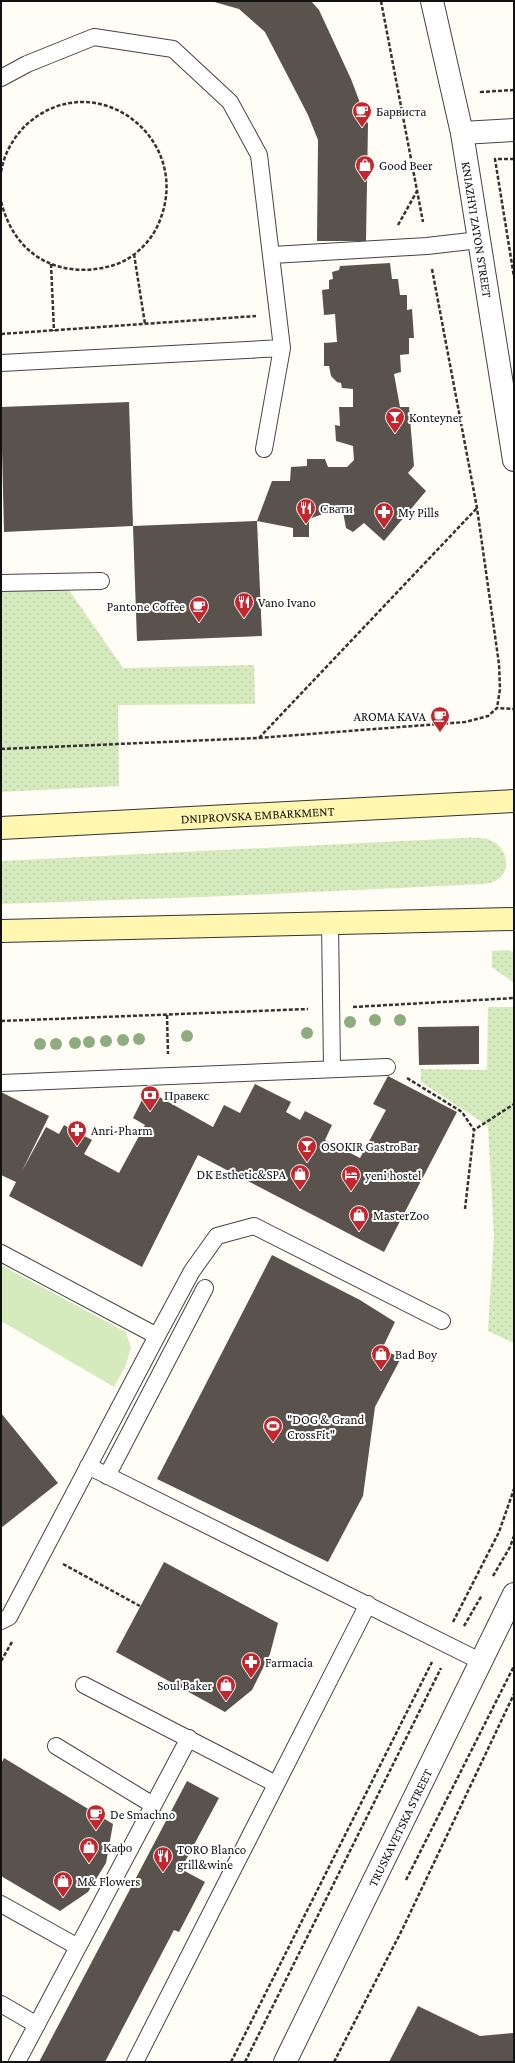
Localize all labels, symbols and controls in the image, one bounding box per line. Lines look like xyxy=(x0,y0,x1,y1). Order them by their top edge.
cafe icon: Барвиста xyxy=(351,100,373,128)
place label: Барвиста xyxy=(376,104,426,119)
shop icon: Good Beer xyxy=(354,154,376,182)
place label: Good Beer xyxy=(379,158,433,173)
street label: KNIAZHYI ZATON STREET xyxy=(459,160,496,299)
bar icon: Konteyner xyxy=(384,406,406,434)
place label: Konteyner xyxy=(409,410,463,425)
restaurant icon: Свати xyxy=(295,497,317,525)
place label: Свати xyxy=(320,501,353,516)
pharmacy icon: My Pills xyxy=(373,501,395,529)
place label: My Pills xyxy=(398,505,439,520)
restaurant icon: Vano Ivano xyxy=(233,591,255,619)
cafe icon: Pantone Coffee xyxy=(188,595,210,623)
place label: Vano Ivano xyxy=(258,595,316,610)
place label: Pantone Coffee xyxy=(107,599,185,614)
cafe icon: AROMA KAVA xyxy=(429,705,451,733)
place label: AROMA KAVA xyxy=(354,709,427,724)
street label: DNIPROVSKA EMBARKMENT xyxy=(180,803,335,826)
bank icon: Правекс xyxy=(139,1084,161,1112)
place label: Правекс xyxy=(164,1088,209,1103)
pharmacy icon: Anri-Pharm xyxy=(66,1119,88,1147)
place label: Anri-Pharm xyxy=(91,1123,153,1138)
bar icon: OSOKIR GastroBar xyxy=(296,1135,318,1163)
place label: OSOKIR GastroBar xyxy=(321,1139,418,1154)
shop icon: DK Esthetic&SPA xyxy=(289,1163,311,1191)
hotel icon: yeni hostel xyxy=(340,1164,362,1192)
place label: DK Esthetic&SPA xyxy=(197,1167,287,1182)
place label: yeni hostel xyxy=(364,1168,422,1183)
shop icon: MasterZoo xyxy=(348,1204,370,1232)
place label: MasterZoo xyxy=(373,1208,429,1223)
shop icon: Bad Boy xyxy=(370,1343,392,1371)
place label: Bad Boy xyxy=(395,1347,438,1362)
place label: "DOG & Grand CrossFit" xyxy=(287,1412,364,1442)
sports icon: "DOG & Grand CrossFit" xyxy=(262,1415,284,1443)
pharmacy icon: Farmacia xyxy=(240,1651,262,1679)
place label: Farmacia xyxy=(265,1655,313,1670)
shop icon: Soul Baker xyxy=(215,1674,237,1702)
place label: Soul Baker xyxy=(157,1678,212,1693)
street label: TRUSKAVETSKA STREET xyxy=(365,1766,435,1889)
cafe icon: De Smachno xyxy=(85,1803,107,1831)
place label: De Smachno xyxy=(110,1807,175,1822)
shop icon: Кафо xyxy=(78,1836,100,1864)
place label: Кафо xyxy=(103,1840,132,1855)
place label: TORO Blanco grill&wine xyxy=(177,1842,246,1872)
restaurant icon: TORO Blanco grill&wine xyxy=(152,1845,174,1873)
shop icon: M& Flowers xyxy=(52,1870,74,1898)
place label: M& Flowers xyxy=(77,1874,140,1889)

